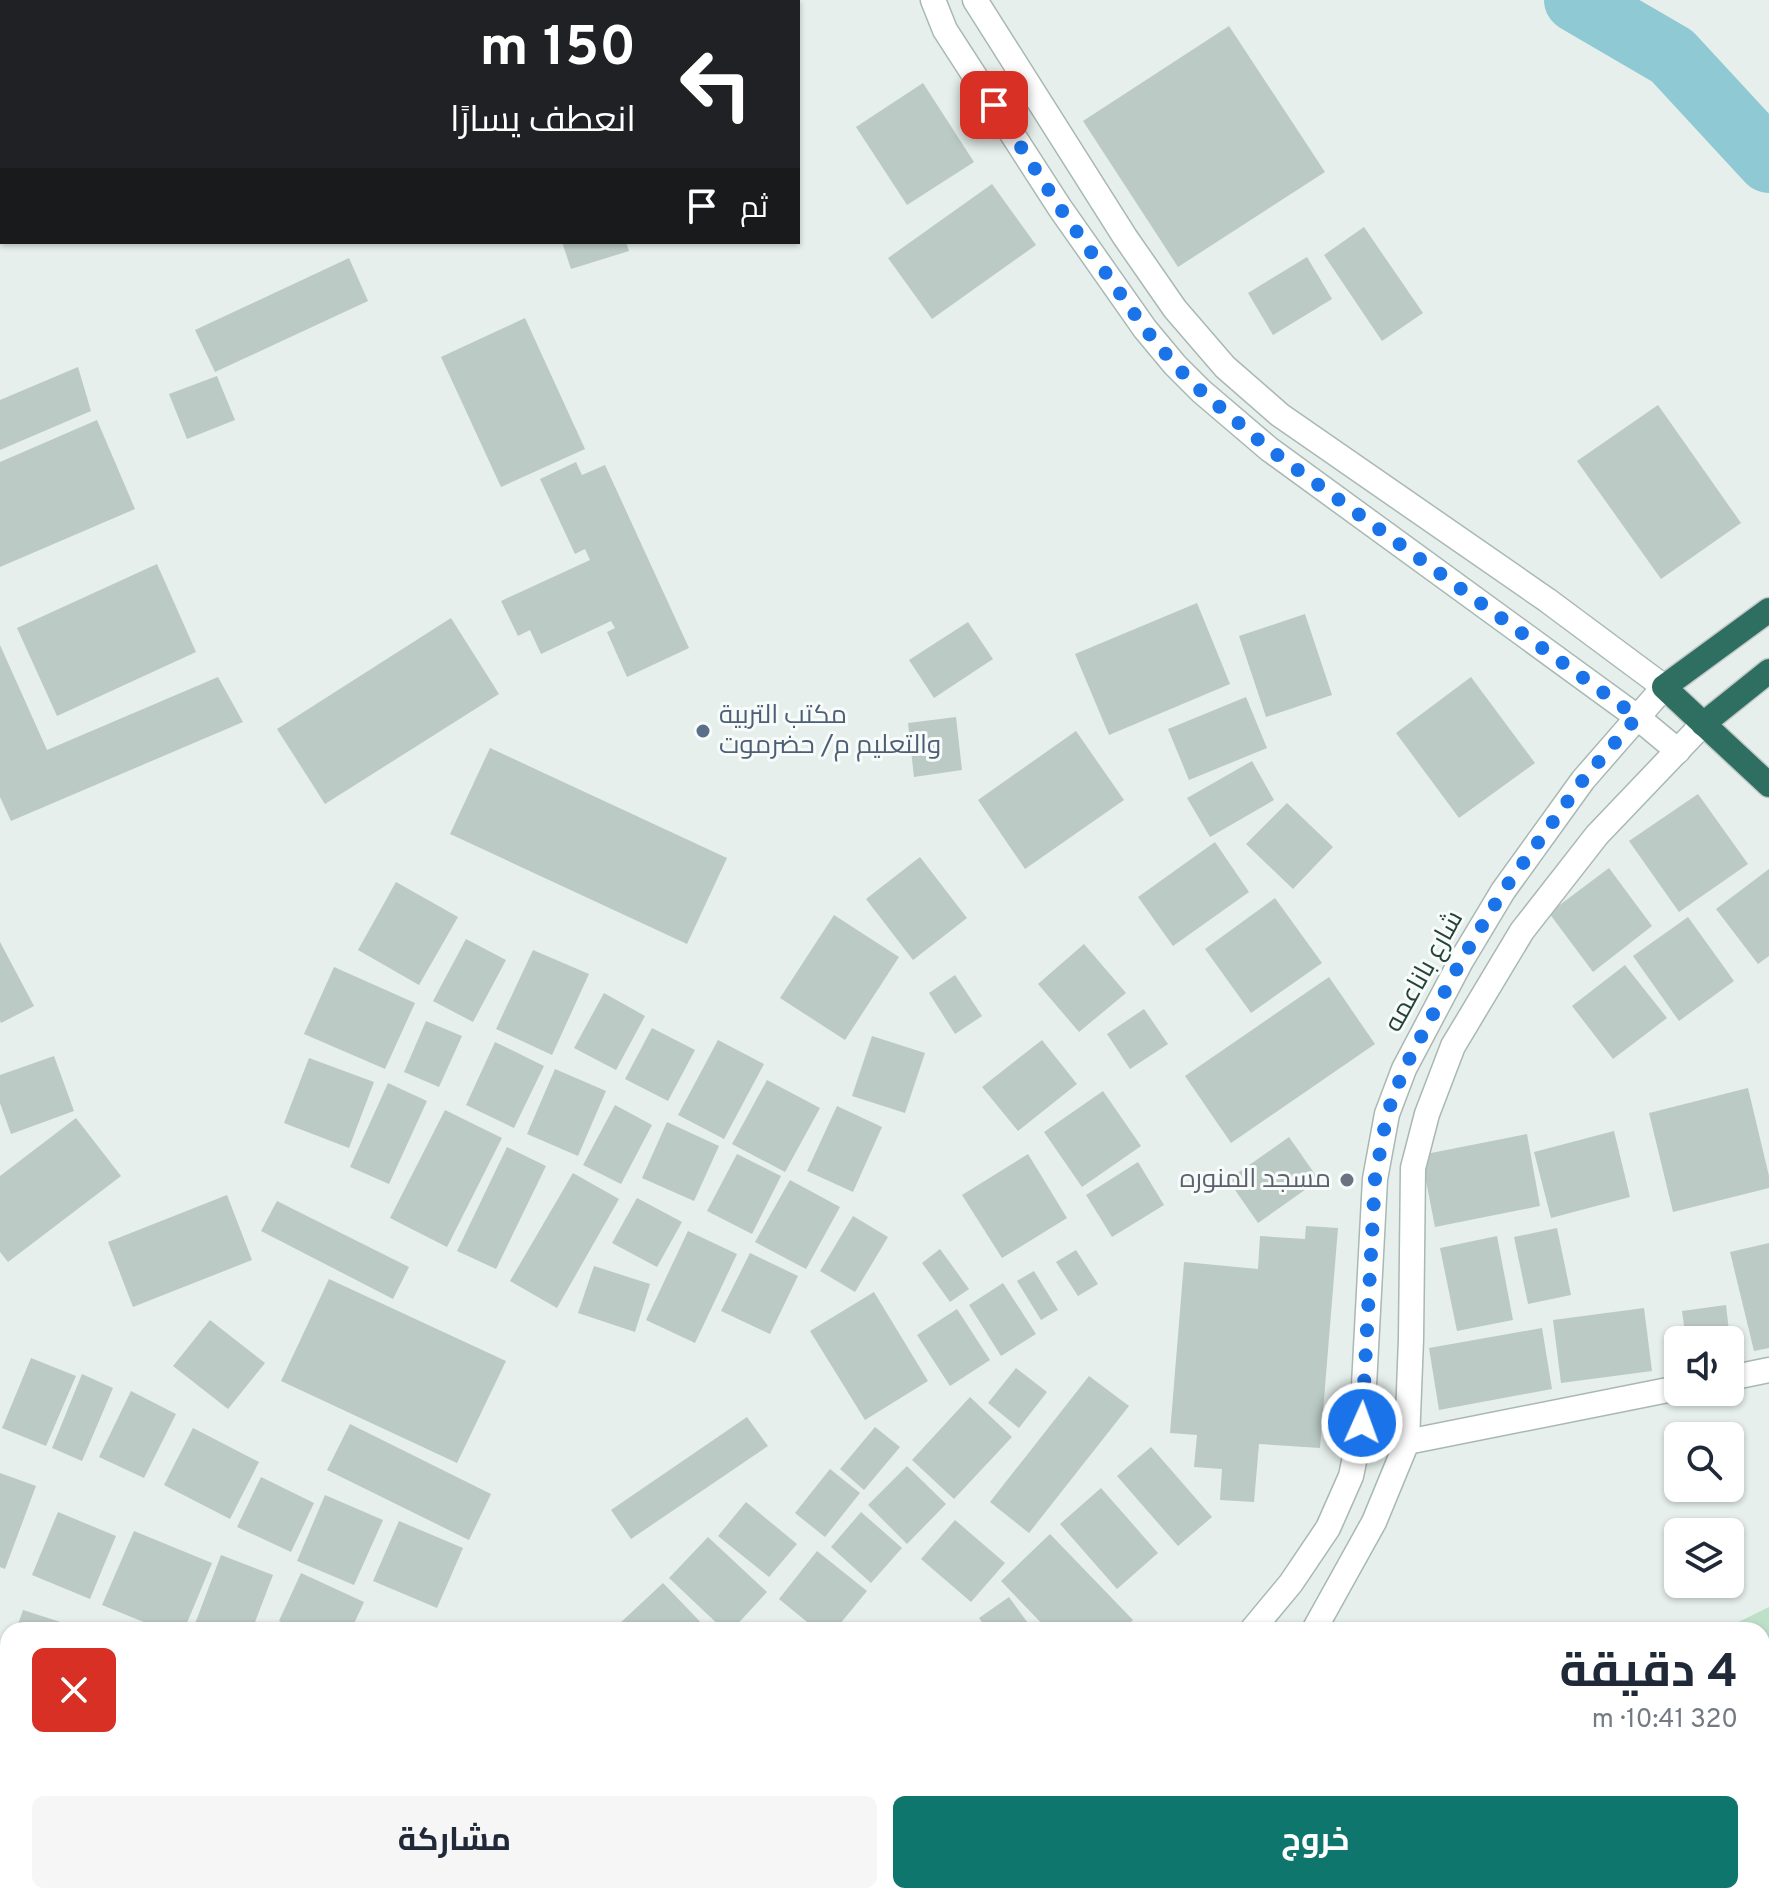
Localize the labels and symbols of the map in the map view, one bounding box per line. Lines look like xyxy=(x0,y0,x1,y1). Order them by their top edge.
pin xyxy=(960,71,1028,139)
place label: مكتب التربية والتعليم م/ حضرموت xyxy=(719,700,941,763)
marker: مكتب التربية والتعليم م/ حضرموت xyxy=(694,722,712,740)
street label: شارع باناعمه xyxy=(1378,906,1472,1038)
place label: مسجد المنوره xyxy=(1180,1164,1331,1197)
marker: مسجد المنوره xyxy=(1338,1171,1356,1189)
position arrow xyxy=(1320,1381,1404,1465)

